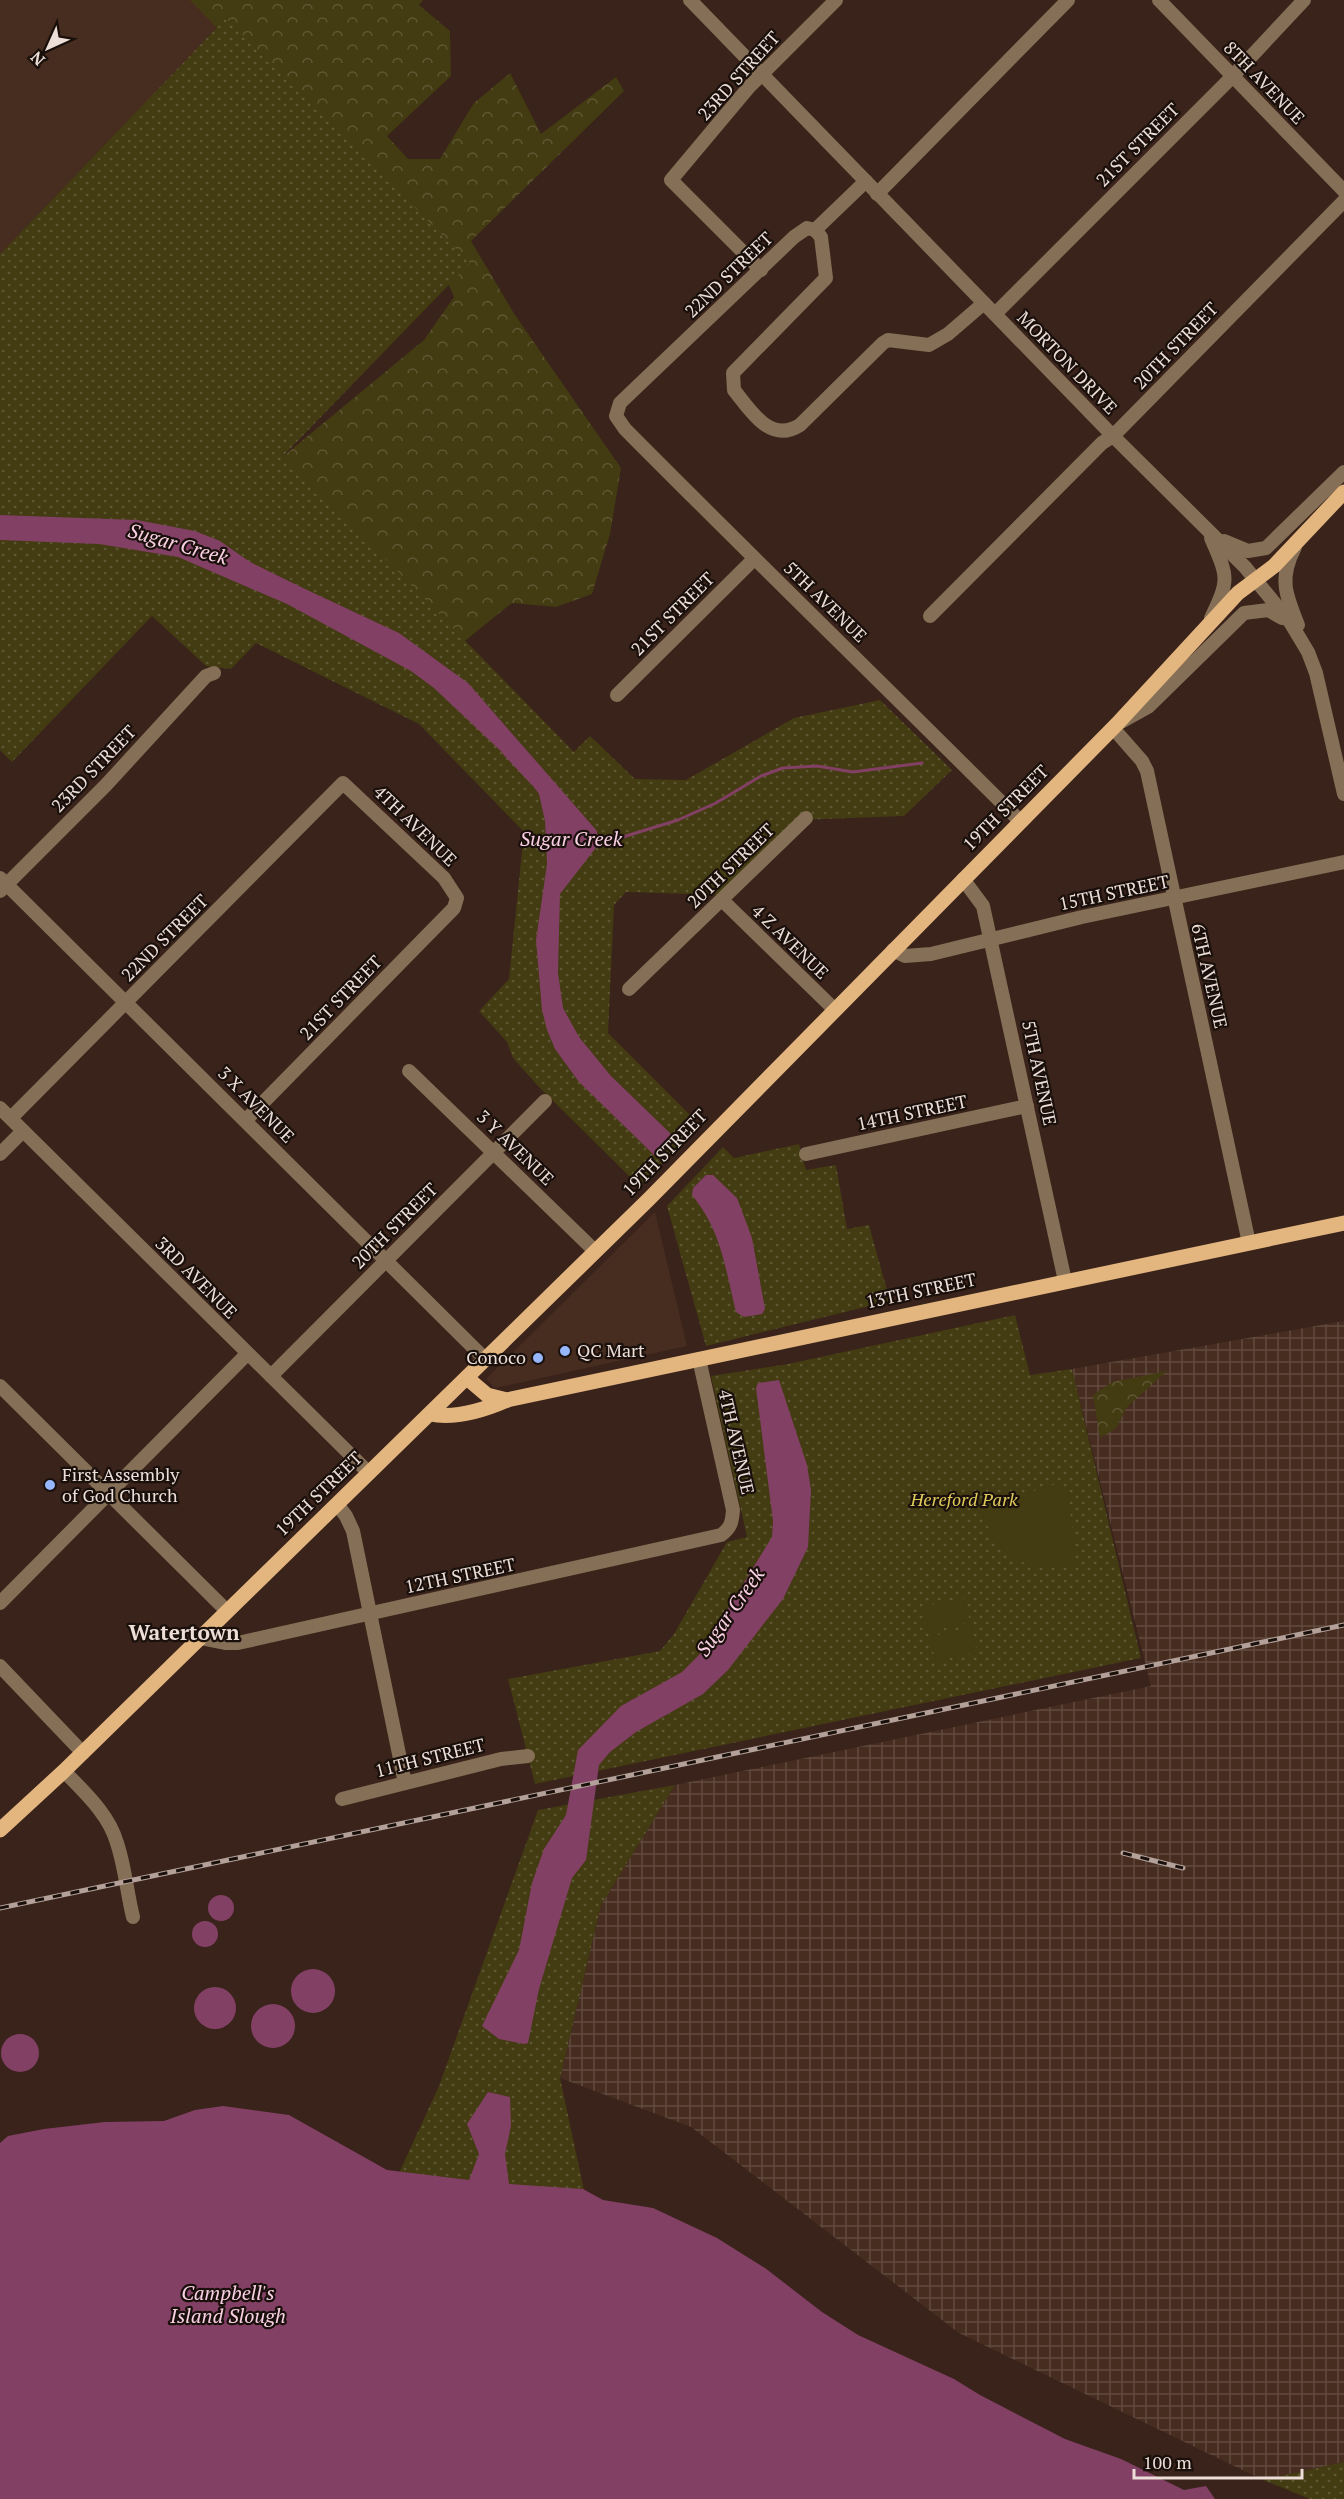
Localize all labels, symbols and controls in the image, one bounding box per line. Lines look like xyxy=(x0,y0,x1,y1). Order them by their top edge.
north arrow xyxy=(18,18,78,78)
street label: 23RD STREET xyxy=(692,26,785,125)
street label: 8TH AVENUE xyxy=(1219,36,1310,129)
text: N xyxy=(25,47,49,71)
street label: 21ST STREET xyxy=(1090,97,1184,191)
street label: 22ND STREET xyxy=(679,226,778,322)
street label: 20TH STREET xyxy=(1128,297,1223,394)
street label: MORTON DRIVE xyxy=(1012,306,1123,419)
water label: Sugar Creek xyxy=(125,516,232,571)
street label: 5TH AVENUE xyxy=(779,556,872,647)
street label: 21ST STREET xyxy=(625,566,719,660)
street label: 23RD STREET xyxy=(46,720,141,817)
street label: 19TH STREET xyxy=(957,759,1053,855)
street label: 4TH AVENUE xyxy=(369,780,462,871)
street label: 20TH STREET xyxy=(682,818,779,913)
water label: Sugar Creek xyxy=(520,825,623,852)
street label: 15TH STREET xyxy=(1056,869,1171,915)
street label: 22ND STREET xyxy=(116,889,213,986)
street label: 4 Z AVENUE xyxy=(747,899,834,984)
street label: 6TH AVENUE xyxy=(1186,921,1234,1031)
street label: 21ST STREET xyxy=(294,950,387,1045)
street label: 5TH AVENUE xyxy=(1017,1018,1063,1128)
street label: 3 X AVENUE xyxy=(213,1061,300,1148)
street label: 14TH STREET xyxy=(854,1089,969,1135)
street label: 3 Y AVENUE xyxy=(472,1104,559,1190)
street label: 19TH STREET xyxy=(617,1104,712,1201)
street label: 20TH STREET xyxy=(346,1177,442,1273)
street label: 3RD AVENUE xyxy=(150,1231,243,1324)
street label: 13TH STREET xyxy=(863,1267,978,1313)
place label: QC Mart xyxy=(577,1338,645,1362)
marker: QC Mart xyxy=(558,1344,572,1358)
place label: Conoco xyxy=(466,1345,526,1369)
marker: Conoco xyxy=(531,1351,545,1365)
street label: 4TH AVENUE xyxy=(713,1387,761,1497)
street label: 19TH STREET xyxy=(270,1446,367,1541)
place label: First Assembly of God Church xyxy=(62,1462,180,1507)
marker: First Assembly of God Church xyxy=(43,1478,57,1492)
park label: Hereford Park xyxy=(909,1487,1018,1511)
street label: 12TH STREET xyxy=(402,1552,517,1598)
water label: Sugar Creek xyxy=(689,1562,770,1661)
district label: Watertown xyxy=(128,1618,240,1646)
street label: 11TH STREET xyxy=(372,1732,487,1782)
water label: Campbell's Island Slough xyxy=(169,2279,286,2329)
scale bar xyxy=(1134,2442,1302,2480)
text: 100 m xyxy=(1143,2450,1192,2474)

